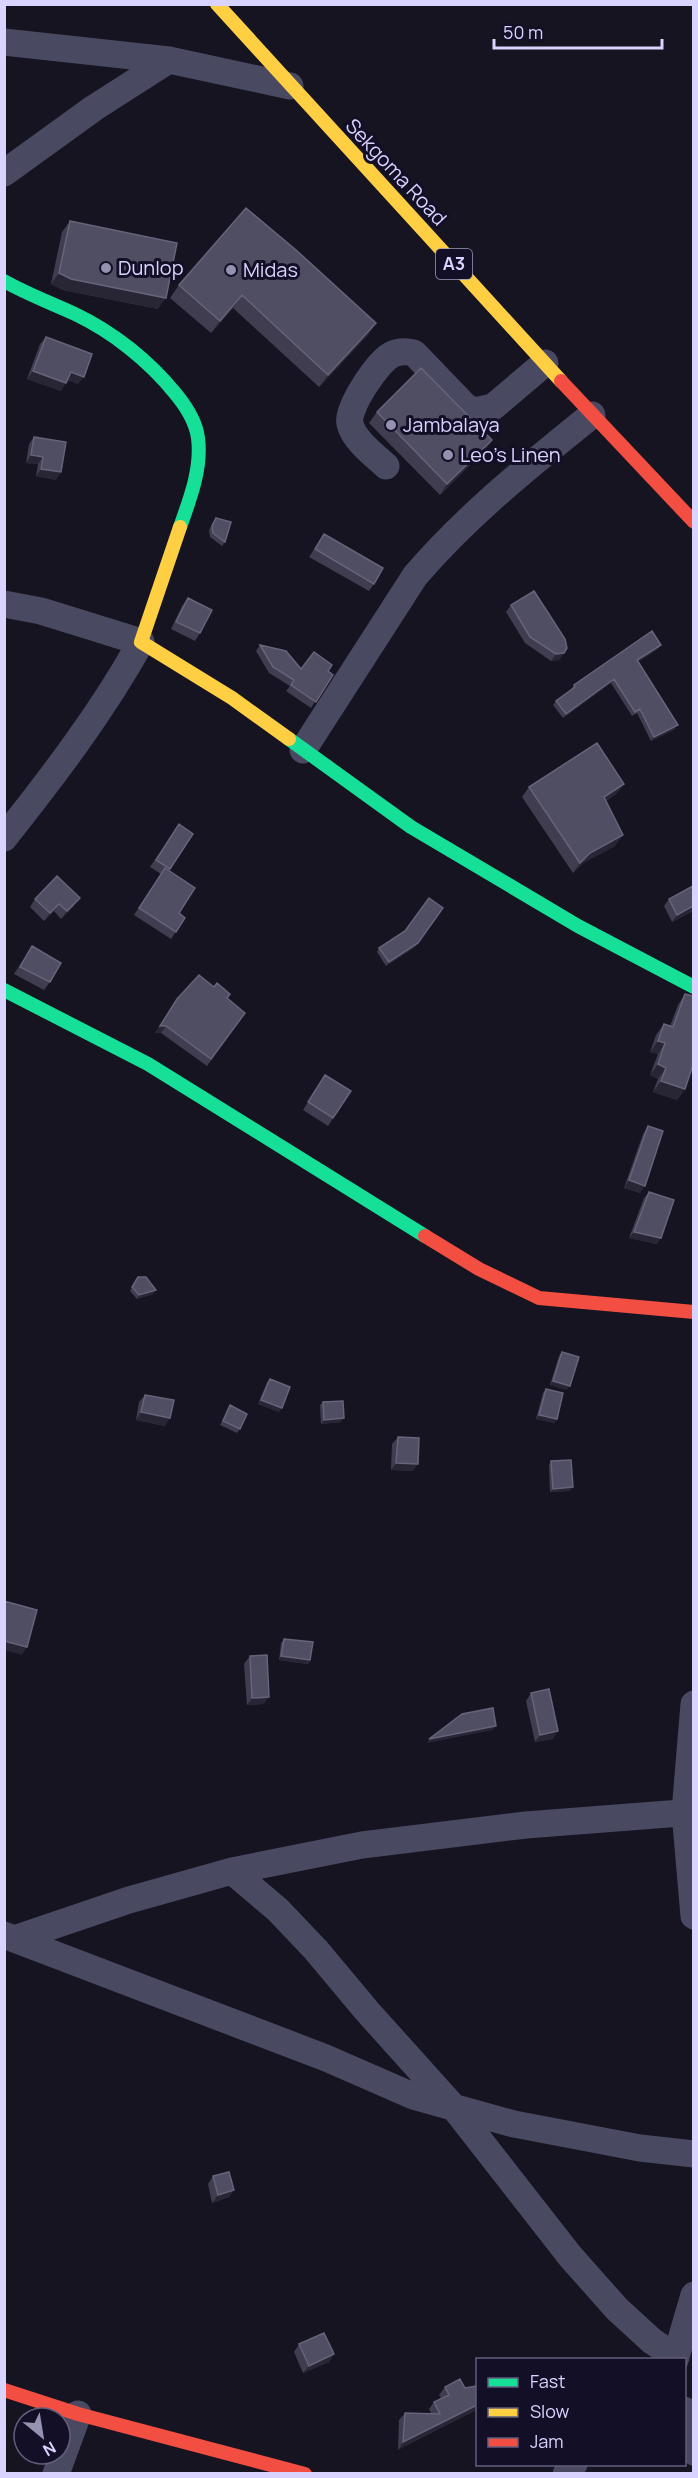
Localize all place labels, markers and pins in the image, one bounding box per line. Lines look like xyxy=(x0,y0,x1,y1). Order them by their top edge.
place label: Dunlop xyxy=(118,254,184,281)
place label: Midas xyxy=(243,256,298,283)
marker: Dunlop xyxy=(99,261,113,275)
marker: Midas xyxy=(224,263,238,277)
place label: Jambalaya xyxy=(403,411,500,438)
marker: Jambalaya xyxy=(384,418,398,432)
place label: Leo's Linen xyxy=(460,441,561,468)
marker: Leo's Linen xyxy=(441,448,455,462)

